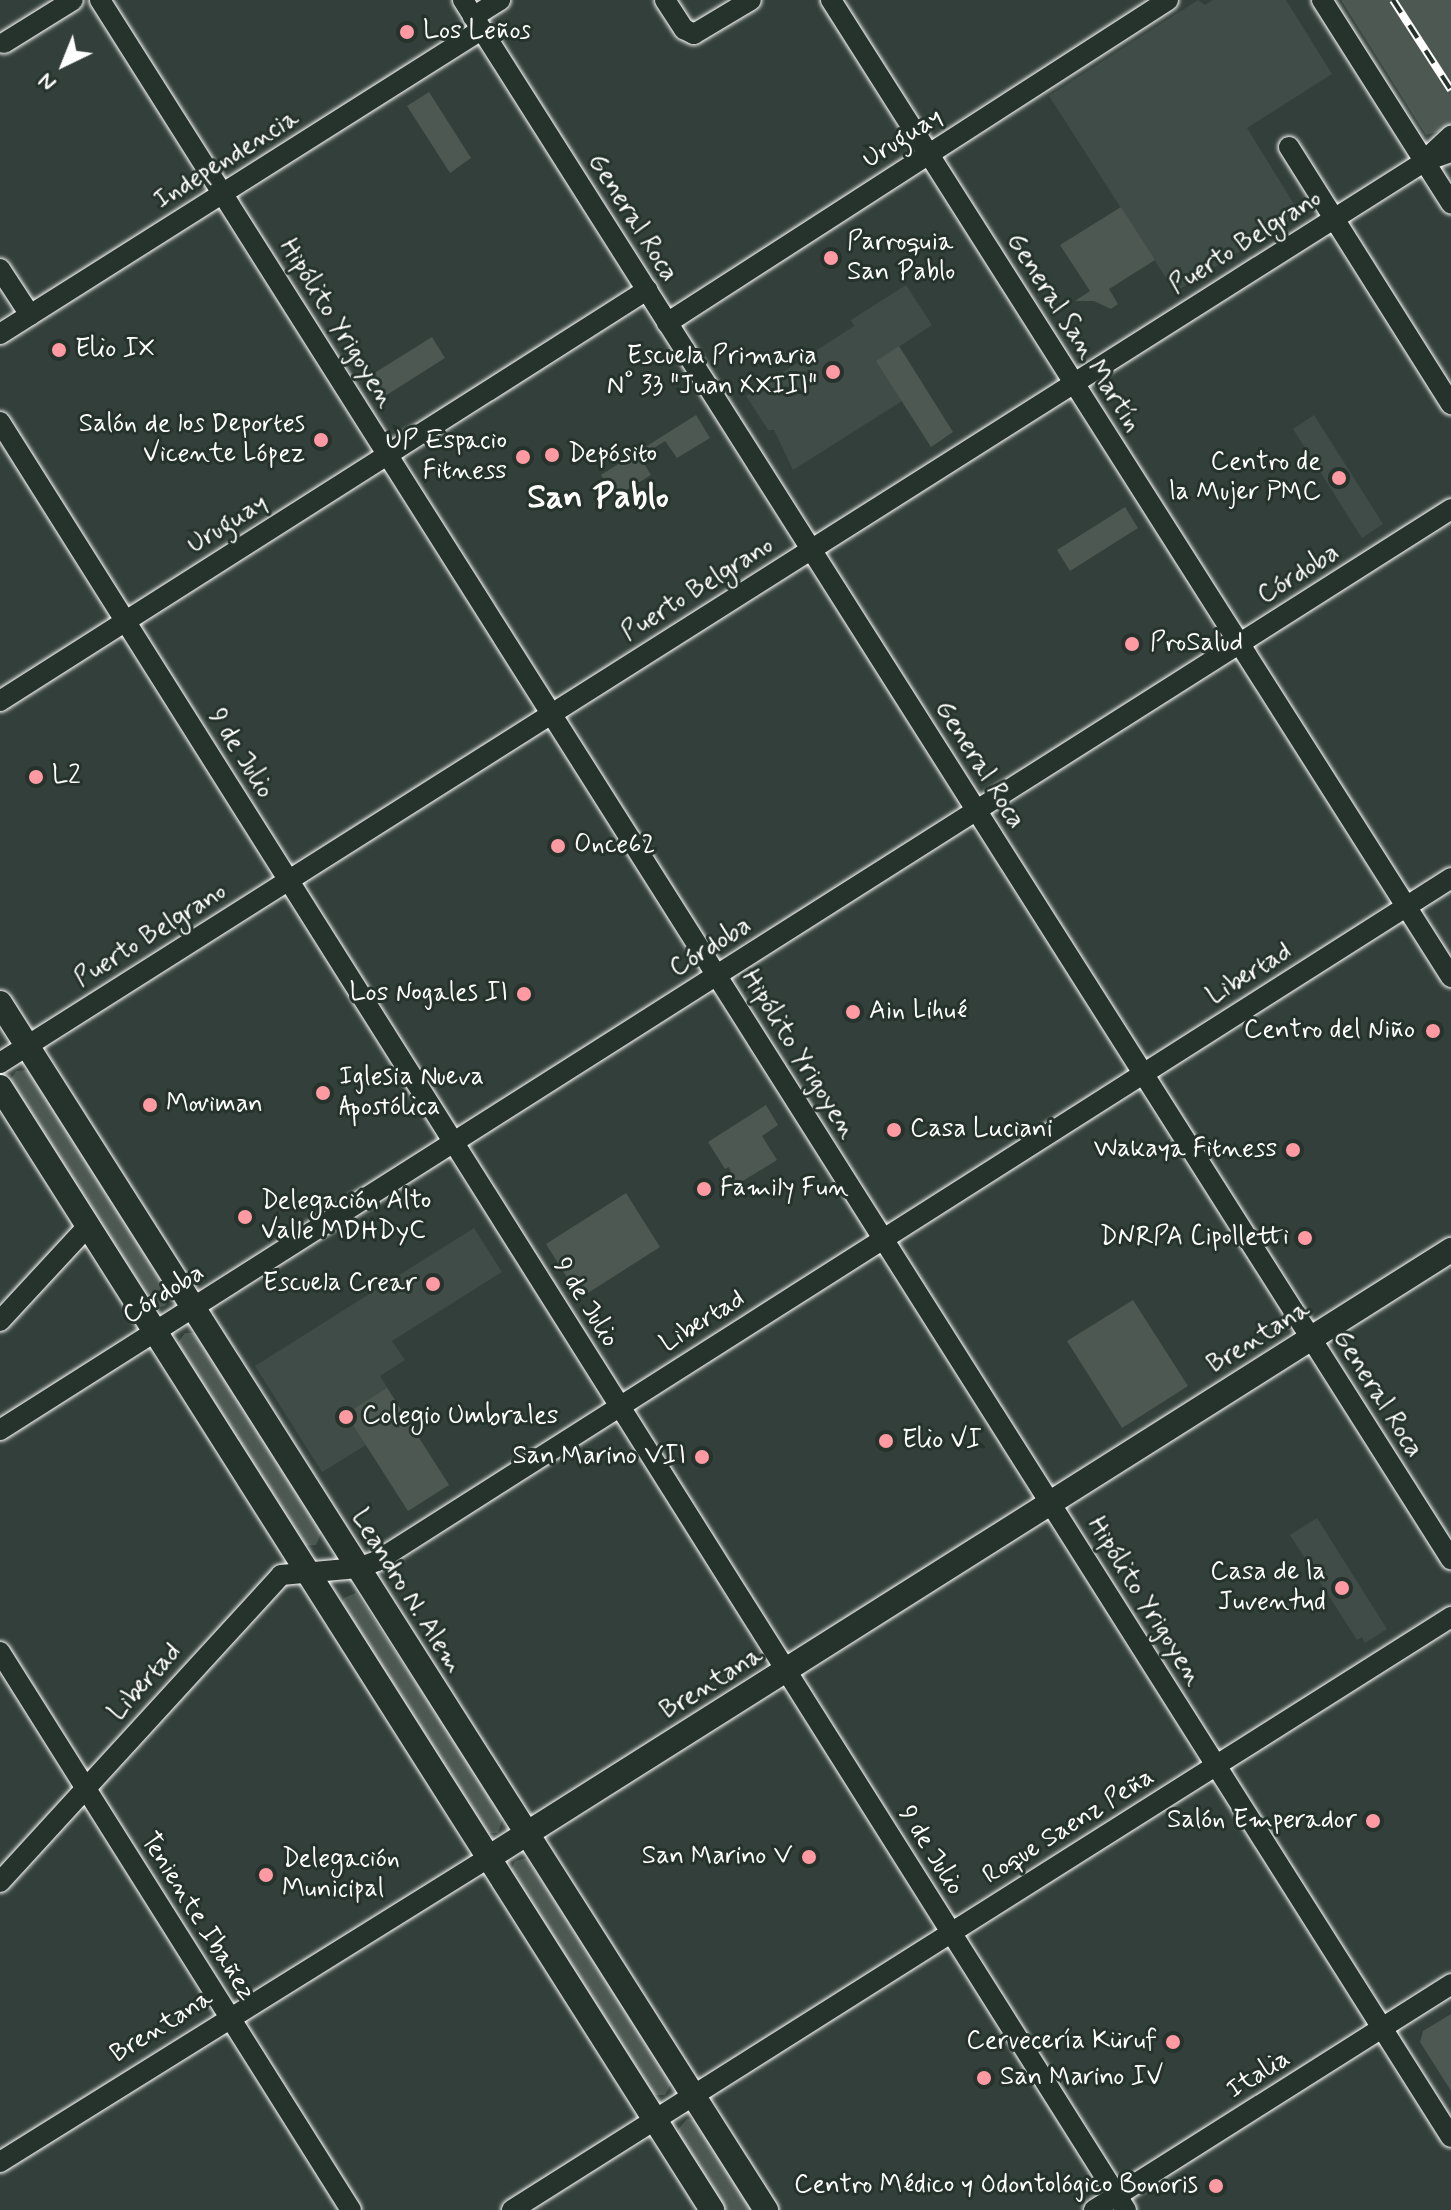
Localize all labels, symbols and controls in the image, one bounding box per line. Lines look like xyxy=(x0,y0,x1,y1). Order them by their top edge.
place label: Los Leños xyxy=(423,16,533,48)
marker: Los Leños xyxy=(398,23,416,41)
north arrow xyxy=(24,24,104,104)
text: N xyxy=(33,66,63,97)
street label: Uruguay xyxy=(857,102,949,176)
street label: Independencia xyxy=(149,103,305,217)
street label: General Roca xyxy=(580,147,684,289)
street label: Puerto Belgrano xyxy=(1164,184,1328,302)
place label: Parroquia San Pablo xyxy=(847,227,956,288)
street label: General San Martín xyxy=(1000,229,1146,437)
street label: Hipólito Yrigoyen xyxy=(272,235,400,413)
marker: Parroquia San Pablo xyxy=(822,249,840,267)
place label: Elio IX xyxy=(75,334,154,366)
marker: Elio IX xyxy=(50,341,68,359)
place label: Escuela Primaria N° 33 "Juan XXIII" xyxy=(603,341,817,402)
marker: Escuela Primaria N° 33 "Juan XXIII" xyxy=(824,363,842,381)
place label: Salón de los Deportes Vicente López xyxy=(70,409,305,470)
place label: UP Espacio Fitness xyxy=(391,426,507,488)
marker: Salón de los Deportes Vicente López xyxy=(312,431,330,449)
place label: Depósito xyxy=(568,439,657,471)
marker: Depósito xyxy=(543,446,561,464)
place label: Centro de la Mujer PMC xyxy=(1163,447,1321,508)
marker: UP Espacio Fitness xyxy=(514,448,532,466)
marker: Centro de la Mujer PMC xyxy=(1328,467,1350,489)
district label: San Pablo xyxy=(527,478,669,518)
street label: Uruguay xyxy=(182,488,274,562)
street label: Puerto Belgrano xyxy=(616,531,780,649)
street label: Córdoba xyxy=(1252,538,1346,612)
place label: ProSalud xyxy=(1150,628,1243,660)
marker: ProSalud xyxy=(1121,633,1143,655)
street label: General Roca xyxy=(927,694,1031,836)
street label: 9 de Julio xyxy=(199,701,281,807)
place label: L2 xyxy=(52,761,81,793)
marker: L2 xyxy=(27,768,45,786)
place label: Once62 xyxy=(574,830,655,862)
marker: Once62 xyxy=(549,837,567,855)
street label: Puerto Belgrano xyxy=(69,877,233,995)
street label: Córdoba xyxy=(664,911,758,985)
street label: Libertad xyxy=(1202,937,1298,1013)
street label: Hipólito Yrigoyen xyxy=(734,966,862,1144)
place label: Los Nogales II xyxy=(345,978,508,1010)
marker: Los Nogales II xyxy=(515,985,533,1003)
place label: Ain Lihué xyxy=(869,996,968,1028)
marker: Ain Lihué xyxy=(844,1003,862,1021)
place label: Centro del Niño xyxy=(1243,1015,1415,1047)
marker: Centro del Niño xyxy=(1422,1020,1444,1042)
place label: Iglesia Nueva Apostólica xyxy=(339,1062,490,1124)
marker: Iglesia Nueva Apostólica xyxy=(314,1084,332,1102)
place label: Moviman xyxy=(166,1089,263,1121)
marker: Moviman xyxy=(141,1096,159,1114)
place label: Casa Luciani xyxy=(910,1114,1060,1146)
marker: Casa Luciani xyxy=(885,1121,903,1139)
place label: Wakaya Fitness xyxy=(1094,1134,1277,1166)
marker: Wakaya Fitness xyxy=(1284,1141,1302,1159)
place label: Family Fun xyxy=(720,1173,842,1205)
marker: Family Fun xyxy=(695,1180,713,1198)
place label: Delegación Alto Valle MDHDyC xyxy=(261,1186,428,1248)
marker: Delegación Alto Valle MDHDyC xyxy=(236,1208,254,1226)
place label: DNRPA Cipolletti xyxy=(1097,1222,1289,1254)
marker: DNRPA Cipolletti xyxy=(1296,1229,1314,1247)
street label: 9 de Julio xyxy=(544,1250,626,1356)
street label: Córdoba xyxy=(117,1258,211,1332)
place label: Escuela Crear xyxy=(266,1268,417,1300)
marker: Escuela Crear xyxy=(424,1275,442,1293)
street label: Libertad xyxy=(655,1284,751,1360)
street label: Brentana xyxy=(1202,1294,1316,1382)
street label: General Roca xyxy=(1325,1323,1429,1465)
place label: Colegio Umbrales xyxy=(362,1401,555,1433)
marker: Colegio Umbrales xyxy=(337,1408,355,1426)
place label: Elio VI xyxy=(902,1425,981,1457)
marker: Elio VI xyxy=(877,1432,895,1450)
place label: San Marino VII xyxy=(502,1441,686,1473)
marker: San Marino VII xyxy=(693,1448,711,1466)
street label: Leandro N. Alem xyxy=(343,1504,469,1680)
street label: Hipólito Yrigoyen xyxy=(1080,1513,1208,1691)
place label: Casa de la Juventud xyxy=(1211,1557,1326,1618)
marker: Casa de la Juventud xyxy=(1333,1579,1351,1597)
street label: Libertad xyxy=(103,1638,189,1728)
street label: Brentana xyxy=(655,1640,769,1728)
street label: Roque Saenz Peña xyxy=(978,1762,1160,1892)
street label: 9 de Julio xyxy=(889,1798,971,1904)
place label: Salón Emperador xyxy=(1172,1805,1357,1837)
marker: Salón Emperador xyxy=(1364,1812,1382,1830)
street label: Teniente Ibañez xyxy=(134,1829,260,2005)
place label: San Marino V xyxy=(637,1841,793,1873)
place label: Delegación Municipal xyxy=(282,1844,400,1906)
marker: San Marino V xyxy=(800,1848,818,1866)
marker: Delegación Municipal xyxy=(257,1866,275,1884)
street label: Brentana xyxy=(105,1983,219,2071)
place label: Cervecería Küruf xyxy=(966,2026,1157,2058)
marker: Cervecería Küruf xyxy=(1164,2033,1182,2051)
street label: Italia xyxy=(1221,2044,1297,2106)
place label: San Marino IV xyxy=(1000,2062,1170,2094)
marker: San Marino IV xyxy=(975,2069,993,2087)
place label: Centro Médico y Odontológico Bonoris xyxy=(790,2170,1198,2202)
marker: Centro Médico y Odontológico Bonoris xyxy=(1205,2175,1227,2197)

